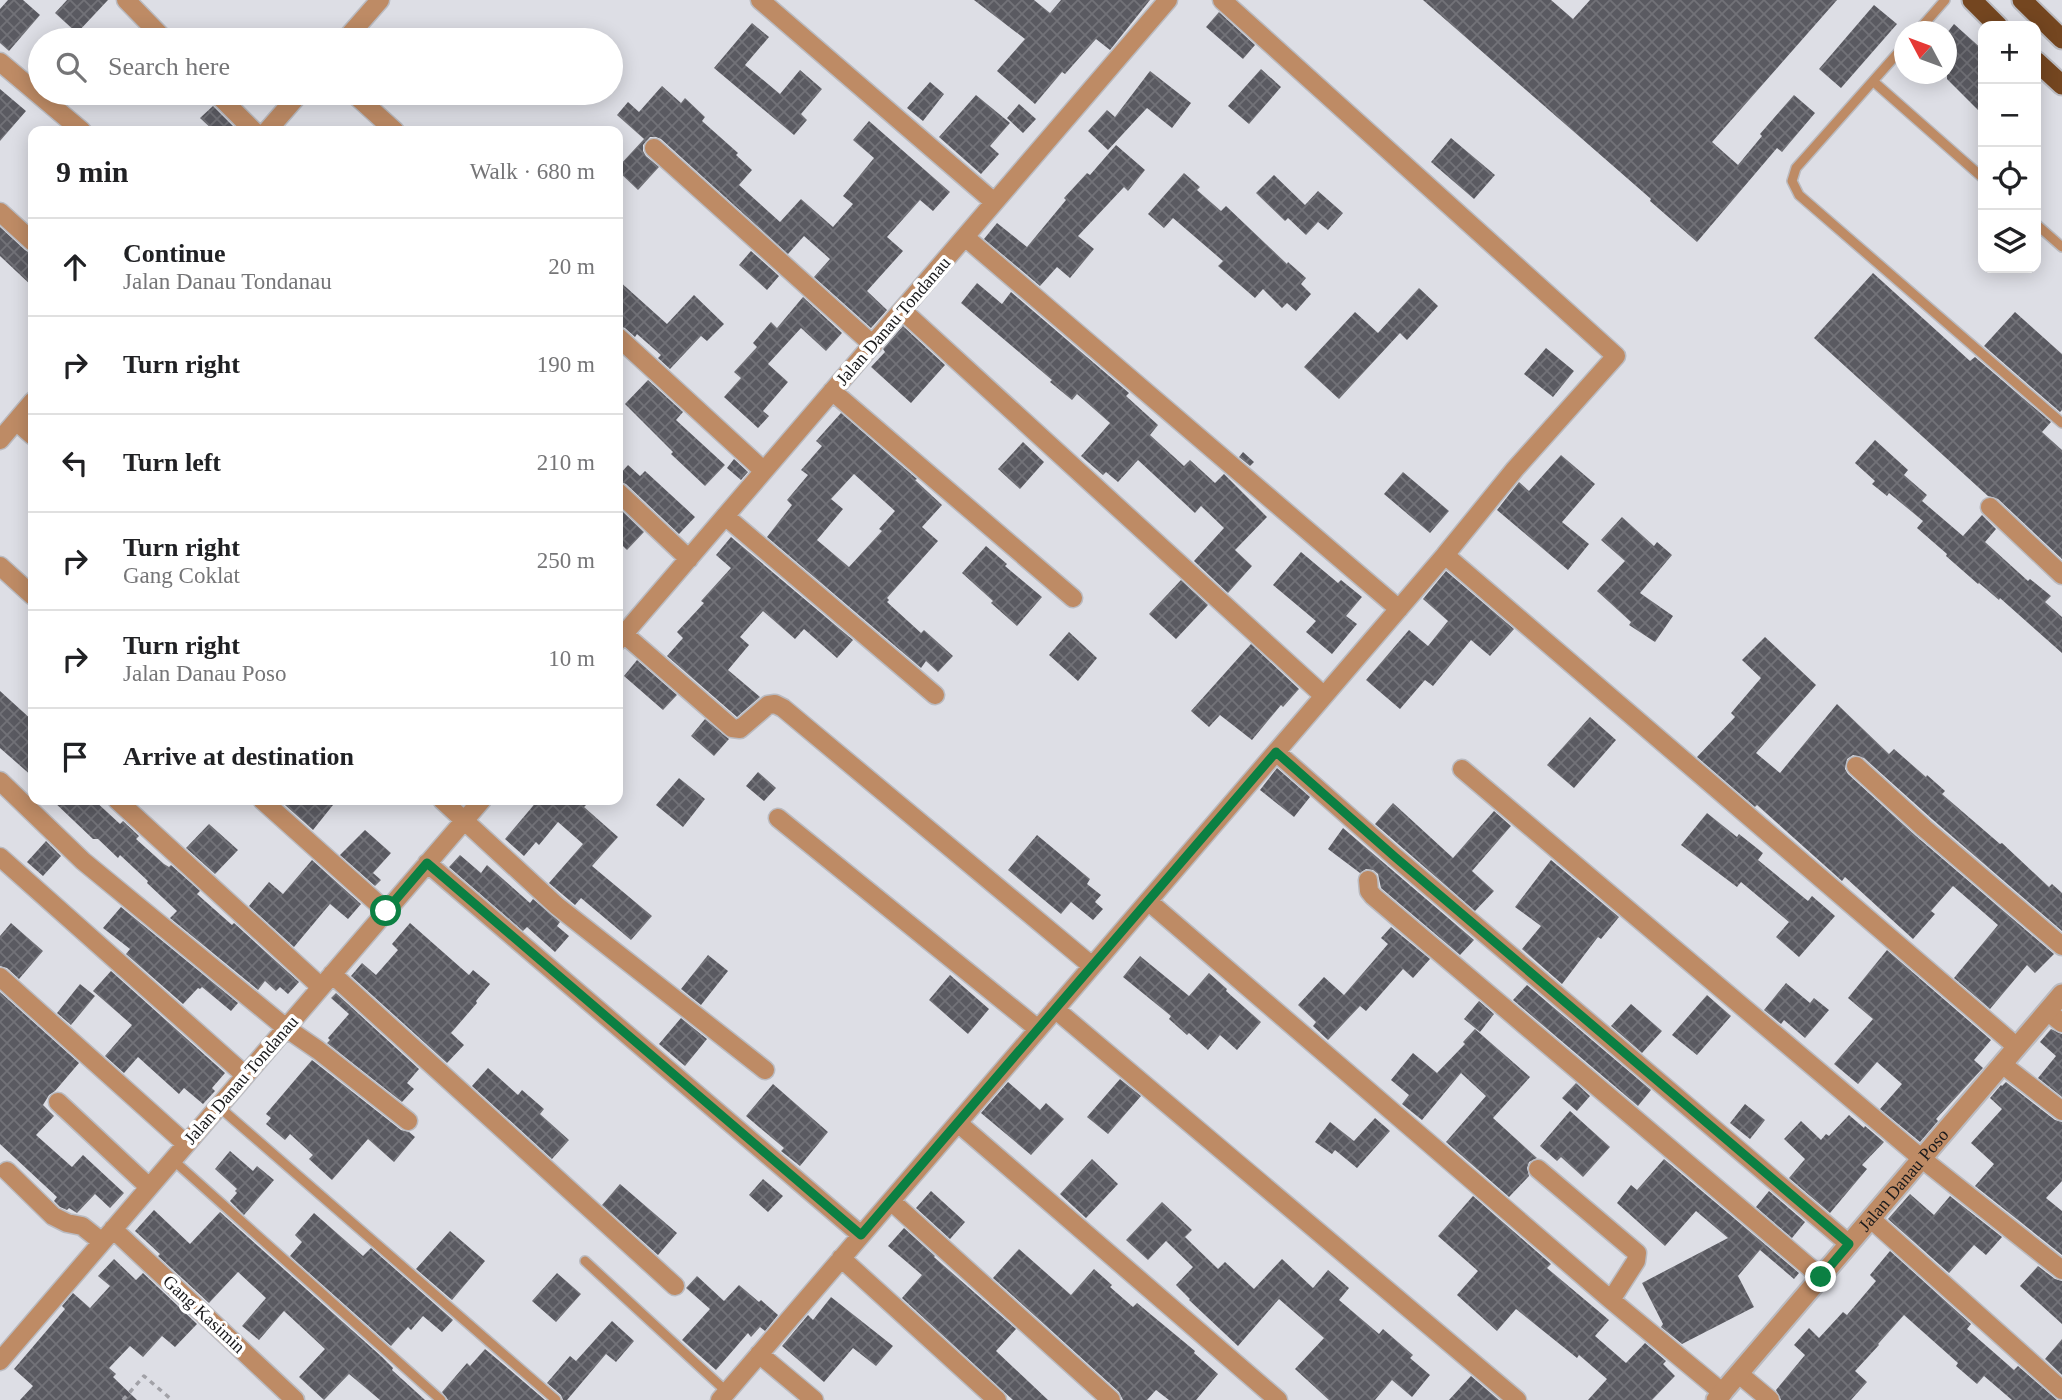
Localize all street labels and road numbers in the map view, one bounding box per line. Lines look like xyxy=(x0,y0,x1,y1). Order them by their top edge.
street label: Jalan Danau Tondanau xyxy=(832,253,954,389)
street label: Jalan Danau Tondanau xyxy=(180,1012,302,1148)
street label: Jalan Danau Poso xyxy=(1854,1125,1953,1235)
street label: Gang Kasimin xyxy=(159,1271,249,1357)

